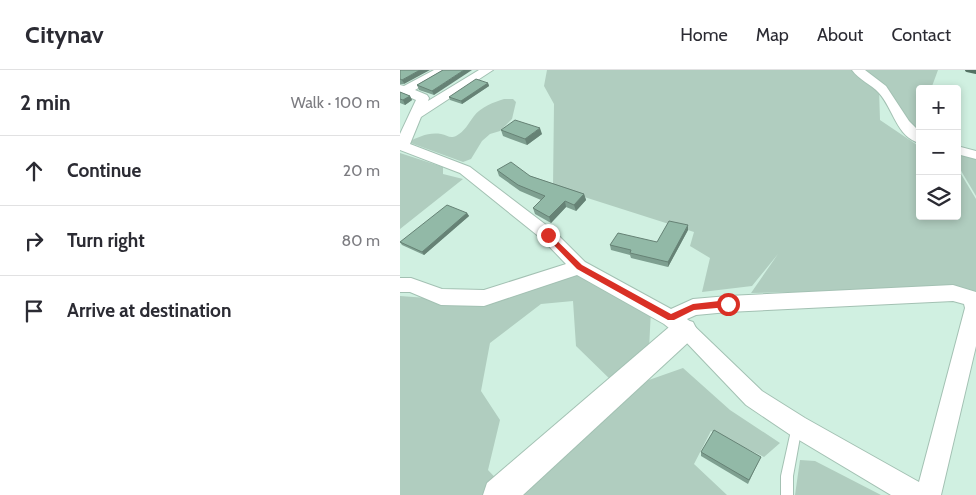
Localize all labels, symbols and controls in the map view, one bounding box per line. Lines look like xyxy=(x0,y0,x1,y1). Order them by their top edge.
text: Citynav xyxy=(25,20,104,49)
text: Home xyxy=(680,24,728,46)
text: Map xyxy=(756,24,789,46)
text: About xyxy=(817,24,863,46)
text: Contact xyxy=(891,24,951,46)
map controls xyxy=(916,85,961,220)
button: + xyxy=(916,85,961,130)
text: 2 min xyxy=(20,90,71,115)
text: Walk · 100 m xyxy=(291,93,380,112)
button: − xyxy=(916,130,961,175)
icon: ahead xyxy=(20,157,48,185)
text: Continue xyxy=(67,159,141,182)
text: 20 m xyxy=(343,161,380,180)
button: layers xyxy=(916,175,961,220)
route end xyxy=(537,224,560,247)
icon: right xyxy=(20,227,48,255)
text: Turn right xyxy=(67,229,145,252)
text: 80 m xyxy=(342,231,380,250)
route start xyxy=(717,293,740,316)
icon: arrive xyxy=(20,297,48,325)
text: Arrive at destination xyxy=(67,299,231,322)

